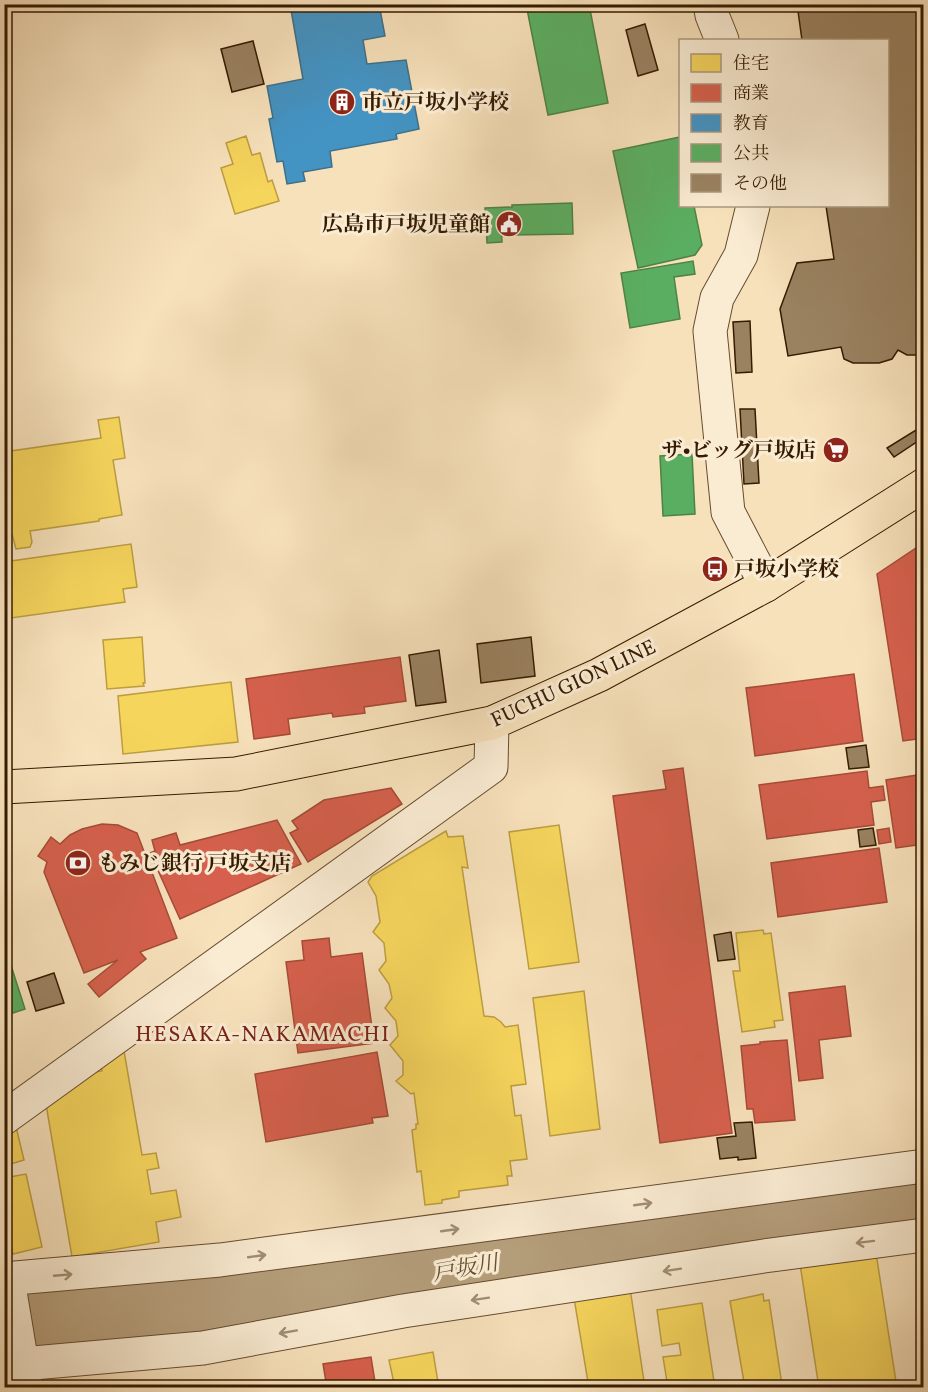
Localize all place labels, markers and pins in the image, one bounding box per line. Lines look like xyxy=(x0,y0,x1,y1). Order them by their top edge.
building icon: 市立戸坂小学校 xyxy=(327,87,357,117)
place label: 市立戸坂小学校 xyxy=(362,89,509,118)
public building icon: 広島市戸坂児童館 xyxy=(494,209,524,239)
place label: 広島市戸坂児童館 xyxy=(322,211,490,240)
supermarket icon: ザ•ビッグ戸坂店 xyxy=(821,435,851,465)
place label: ザ•ビッグ戸坂店 xyxy=(662,437,816,466)
bus stop icon: 戸坂小学校 xyxy=(700,554,730,584)
place label: 戸坂小学校 xyxy=(734,556,839,585)
bank icon: もみじ銀行 戸坂支店 xyxy=(63,848,93,878)
place label: もみじ銀行 戸坂支店 xyxy=(98,850,291,879)

